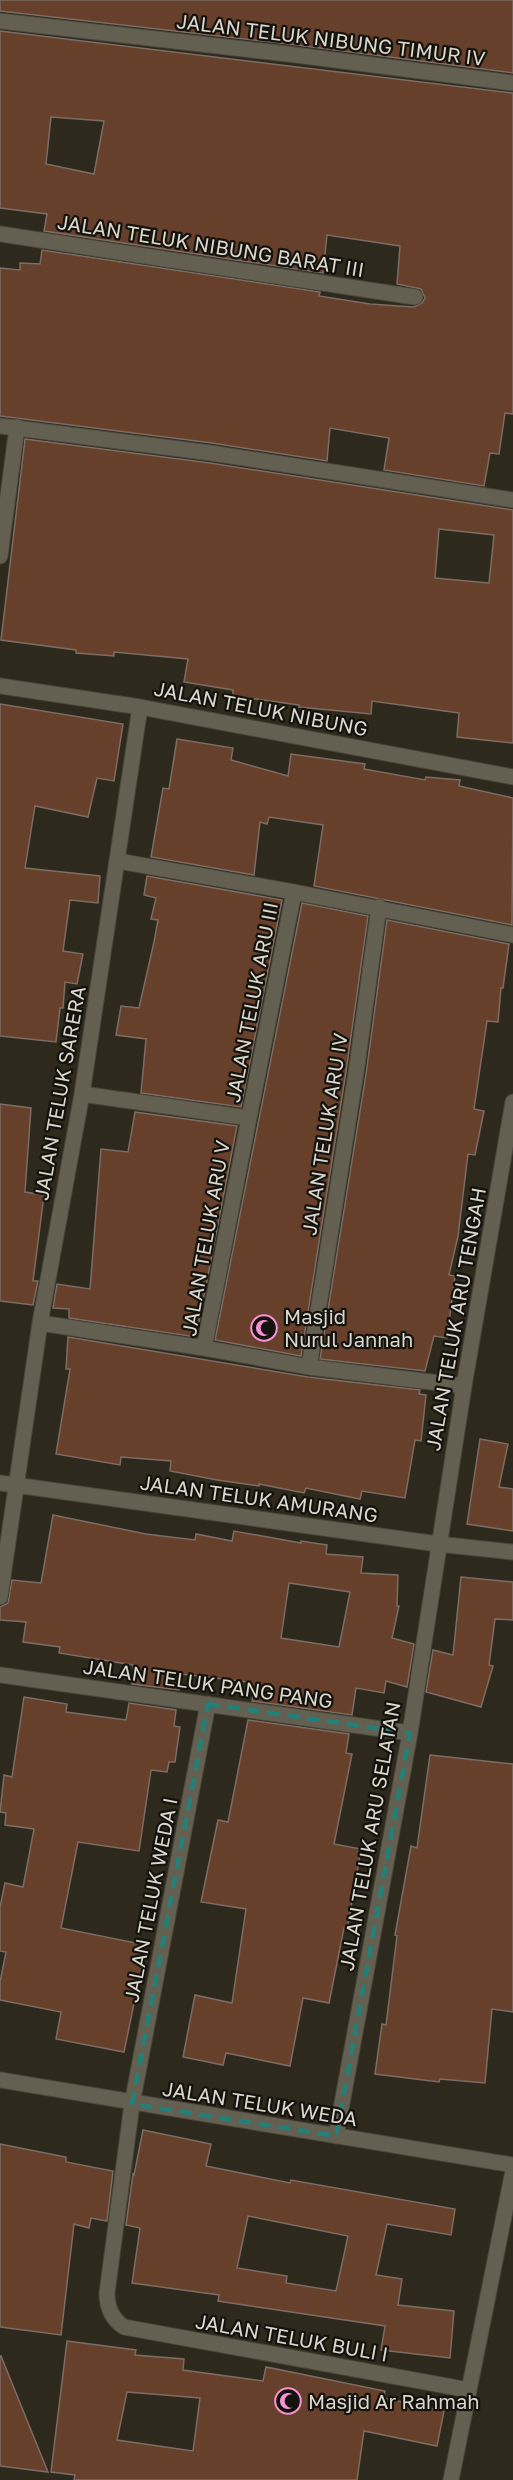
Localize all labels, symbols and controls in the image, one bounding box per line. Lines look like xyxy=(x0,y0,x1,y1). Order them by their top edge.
street label: JALAN TELUK NIBUNG TIMUR IV xyxy=(175,8,487,70)
street label: JALAN TELUK NIBUNG BARAT III xyxy=(56,209,366,281)
street label: JALAN TELUK NIBUNG xyxy=(152,676,370,740)
street label: JALAN TELUK ARU III xyxy=(220,900,282,1104)
street label: JALAN TELUK SARERA xyxy=(28,984,90,1202)
street label: JALAN TELUK ARU IV xyxy=(296,1031,352,1237)
street label: JALAN TELUK ARU V xyxy=(176,1138,234,1338)
street label: JALAN TELUK ARU TENGAH xyxy=(420,1186,490,1452)
place label: Masjid Nurul Jannah xyxy=(284,1304,413,1351)
mosque icon: Masjid Nurul Jannah xyxy=(249,1313,279,1343)
street label: JALAN TELUK AMURANG xyxy=(139,1469,379,1527)
street label: JALAN TELUK PANG PANG xyxy=(82,1654,334,1712)
street label: JALAN TELUK ARU SELATAN xyxy=(333,1700,405,1972)
street label: JALAN TELUK WEDA I xyxy=(118,1796,182,2004)
street label: JALAN TELUK WEDA xyxy=(161,2076,359,2130)
street label: JALAN TELUK BULI I xyxy=(194,2308,390,2366)
mosque icon: Masjid Ar Rahmah xyxy=(273,2386,303,2416)
place label: Masjid Ar Rahmah xyxy=(308,2389,480,2413)

